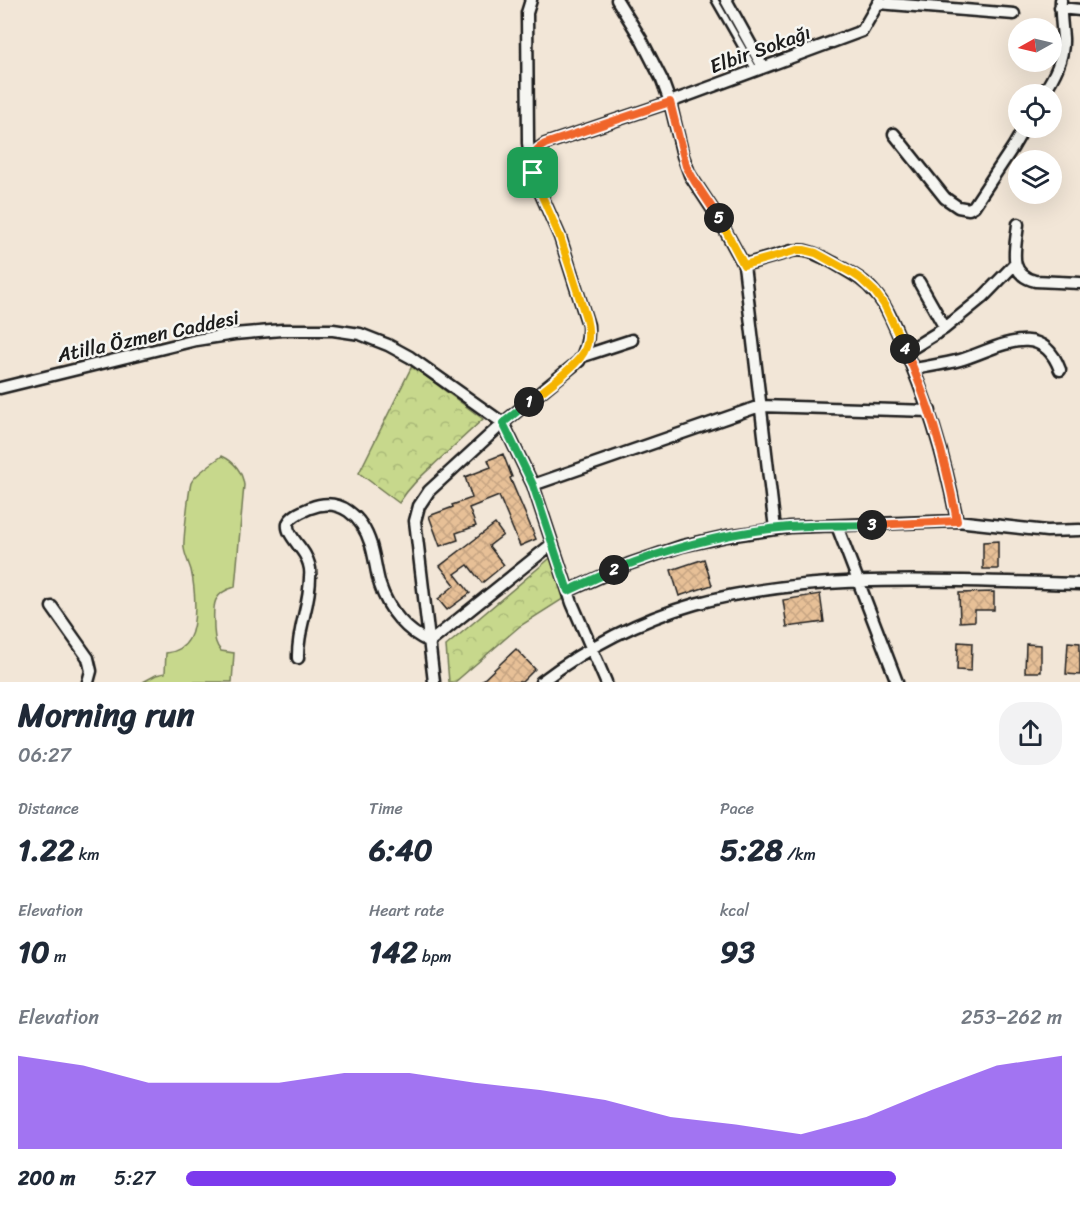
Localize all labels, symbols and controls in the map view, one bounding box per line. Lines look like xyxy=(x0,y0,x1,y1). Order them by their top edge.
street label: Elbir Sokağı xyxy=(705,15,816,84)
north arrow xyxy=(1008,18,1062,72)
map controls xyxy=(1008,18,1062,204)
button: locate xyxy=(1008,84,1062,138)
pin xyxy=(507,147,558,198)
button: layers xyxy=(1008,150,1062,204)
icon: arrive xyxy=(516,156,549,189)
pin: 5 xyxy=(704,203,734,233)
text: 5 xyxy=(714,203,724,232)
street label: Atilla Özmen Caddesi xyxy=(53,300,243,373)
pin: 4 xyxy=(890,334,920,364)
text: 4 xyxy=(900,334,910,363)
pin: 1 xyxy=(514,387,544,417)
text: 1 xyxy=(526,387,532,416)
pin: 3 xyxy=(857,510,887,540)
text: 3 xyxy=(868,510,876,539)
pin: 2 xyxy=(599,555,629,585)
text: 2 xyxy=(609,555,619,584)
text: Morning run xyxy=(18,686,194,744)
button: share xyxy=(999,702,1062,765)
text: 06:27 xyxy=(18,738,71,773)
text: Distance xyxy=(18,794,79,823)
text: Time xyxy=(369,794,403,823)
text: Pace xyxy=(720,794,754,823)
text: 1.22 xyxy=(18,823,75,877)
text: 6:40 xyxy=(369,823,433,877)
text: 5:28 xyxy=(720,823,783,877)
text: km xyxy=(75,840,100,869)
text: /km xyxy=(783,840,816,869)
text: Elevation xyxy=(18,896,83,925)
text: Heart rate xyxy=(369,896,444,925)
text: kcal xyxy=(720,896,749,925)
text: 10 xyxy=(18,925,50,979)
text: 142 xyxy=(369,925,418,979)
text: 93 xyxy=(720,925,755,979)
text: m xyxy=(50,942,66,971)
text: bpm xyxy=(418,942,452,971)
text: Elevation xyxy=(18,1000,99,1035)
text: 253–262 m xyxy=(961,1000,1062,1035)
text: 200 m xyxy=(18,1161,75,1196)
text: 5:27 xyxy=(114,1161,155,1196)

